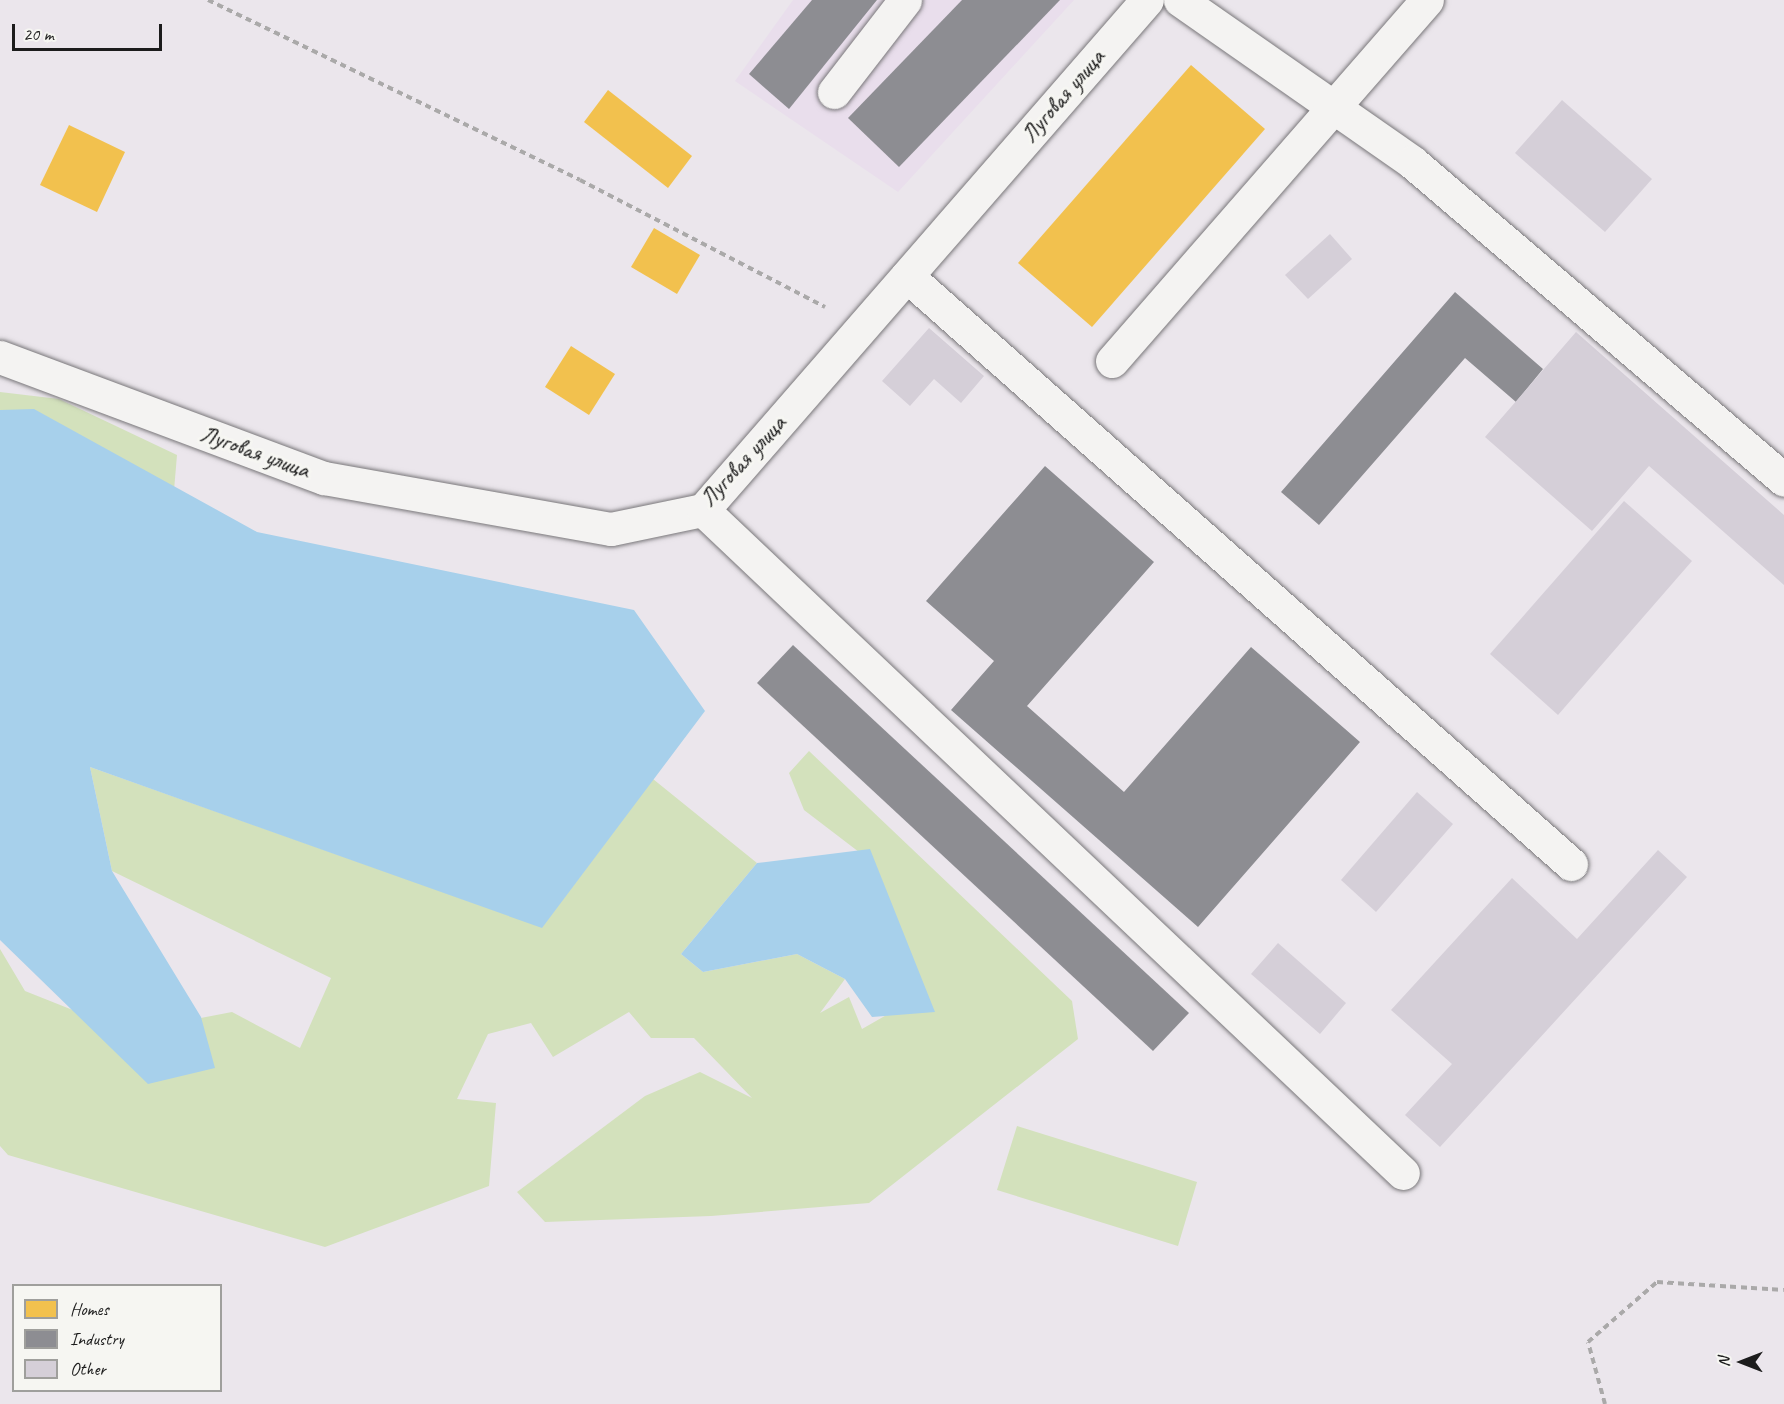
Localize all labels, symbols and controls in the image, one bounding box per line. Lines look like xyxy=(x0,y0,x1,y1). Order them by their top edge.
scale bar xyxy=(15,12,165,50)
text: 20 m xyxy=(23,23,54,45)
street label: Луговая улица xyxy=(1014,43,1112,149)
street label: Луговая улица xyxy=(693,409,793,513)
street label: Луговая улица xyxy=(196,419,314,485)
legend xyxy=(12,1284,222,1392)
text: Homes xyxy=(70,1298,109,1320)
text: Industry xyxy=(70,1328,124,1350)
north arrow xyxy=(1712,1332,1772,1392)
text: N xyxy=(1714,1357,1734,1367)
text: Other xyxy=(70,1358,106,1380)

